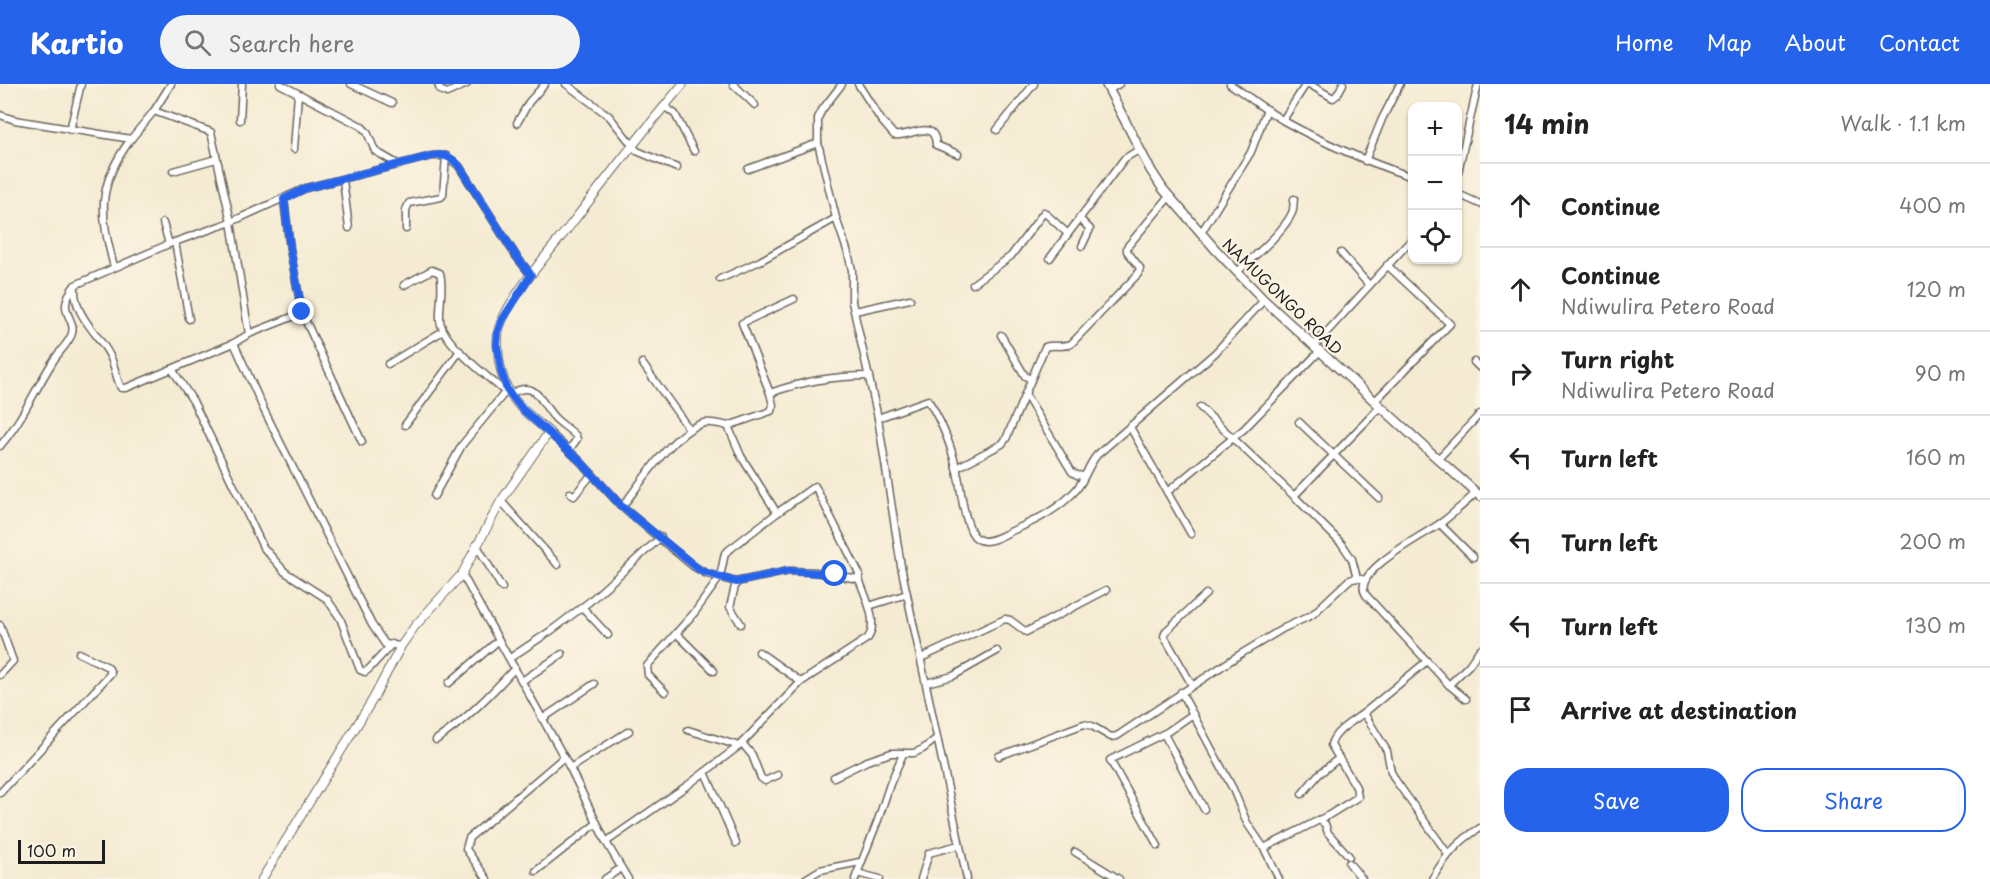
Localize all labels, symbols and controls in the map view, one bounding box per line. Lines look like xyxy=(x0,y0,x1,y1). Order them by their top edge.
search box xyxy=(160,15,580,69)
text: Kartio xyxy=(30,21,124,64)
icon: search xyxy=(181,26,214,59)
text: Search here xyxy=(229,26,354,59)
text: Home xyxy=(1615,26,1674,58)
text: Map xyxy=(1707,26,1752,58)
text: About xyxy=(1785,26,1846,58)
text: Contact xyxy=(1879,26,1960,58)
map controls xyxy=(1408,102,1462,264)
button: + xyxy=(1408,102,1462,156)
text: 14 min xyxy=(1504,104,1590,143)
text: Walk · 1.1 km xyxy=(1841,108,1966,138)
button: − xyxy=(1408,156,1462,210)
icon: ahead xyxy=(1504,189,1537,222)
text: Continue xyxy=(1561,189,1660,222)
text: 400 m xyxy=(1899,190,1966,220)
button: locate xyxy=(1408,210,1462,264)
street label: NAMUGONGO ROAD xyxy=(1218,232,1348,360)
text: Continue xyxy=(1561,258,1660,291)
icon: ahead xyxy=(1504,273,1537,306)
text: 120 m xyxy=(1907,274,1966,304)
text: Ndiwulira Petero Road xyxy=(1561,291,1775,321)
route end xyxy=(288,298,314,324)
text: Turn right xyxy=(1561,342,1674,375)
icon: right xyxy=(1504,357,1537,390)
text: 90 m xyxy=(1915,358,1966,388)
text: Ndiwulira Petero Road xyxy=(1561,375,1775,405)
icon: left xyxy=(1504,441,1537,474)
text: Turn left xyxy=(1561,441,1658,474)
text: 160 m xyxy=(1906,442,1966,472)
icon: left xyxy=(1504,525,1537,558)
text: Turn left xyxy=(1561,525,1658,558)
text: 200 m xyxy=(1899,526,1966,556)
route start xyxy=(821,560,847,586)
icon: left xyxy=(1504,609,1537,642)
text: Turn left xyxy=(1561,609,1658,642)
text: 130 m xyxy=(1906,610,1966,640)
icon: arrive xyxy=(1504,693,1537,726)
text: Arrive at destination xyxy=(1561,693,1797,726)
button: Save xyxy=(1504,768,1729,832)
button: Share xyxy=(1741,768,1966,832)
scale bar xyxy=(18,837,105,864)
text: 100 m xyxy=(27,838,76,862)

